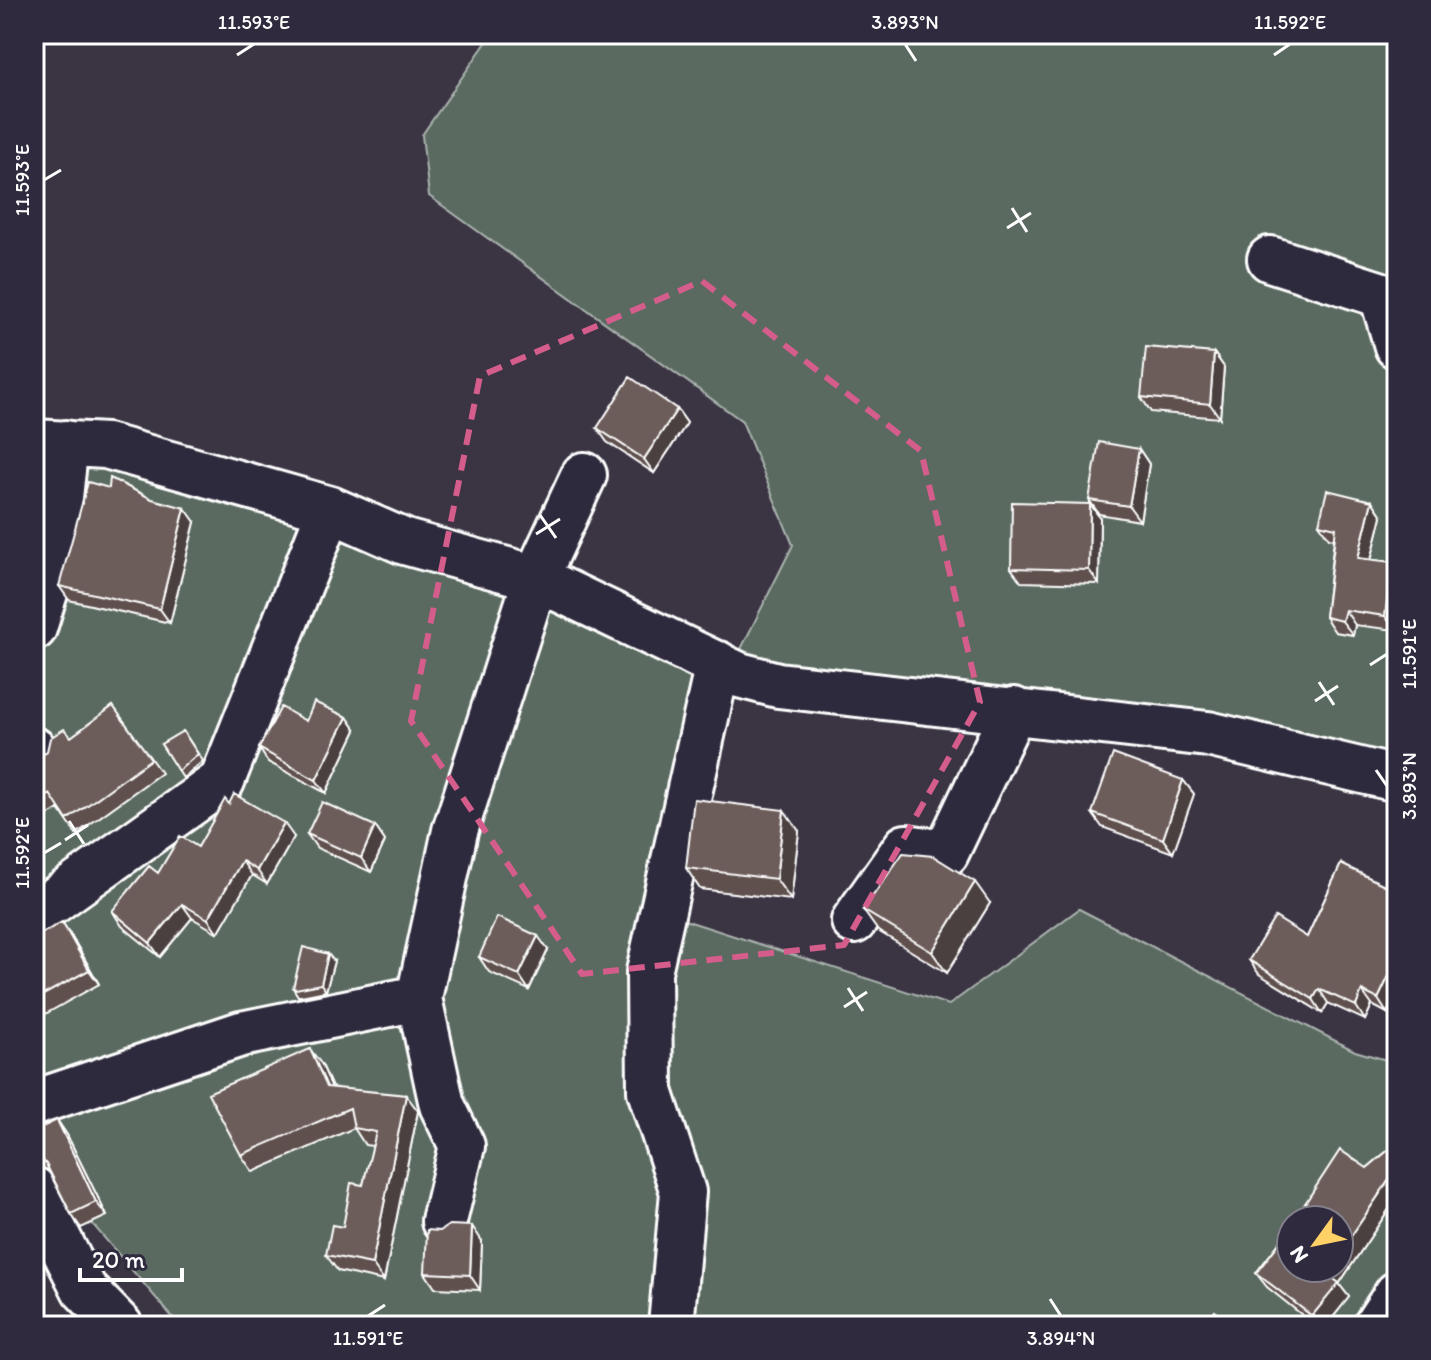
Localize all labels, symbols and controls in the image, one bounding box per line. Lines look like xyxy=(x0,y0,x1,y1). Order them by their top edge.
text: 11.593°E xyxy=(218,10,290,34)
text: 3.893°N xyxy=(871,10,939,34)
text: 11.592°E xyxy=(1254,10,1326,34)
text: 11.593°E xyxy=(10,144,34,216)
text: 11.591°E xyxy=(1397,619,1421,689)
text: 3.893°N xyxy=(1397,752,1421,820)
text: 11.592°E xyxy=(10,817,34,889)
north arrow xyxy=(1275,1204,1355,1284)
scale bar xyxy=(80,1232,182,1282)
text: N xyxy=(1283,1241,1314,1268)
text: 20 m xyxy=(92,1245,145,1274)
text: 11.591°E xyxy=(333,1326,403,1350)
text: 3.894°N xyxy=(1027,1326,1095,1350)

